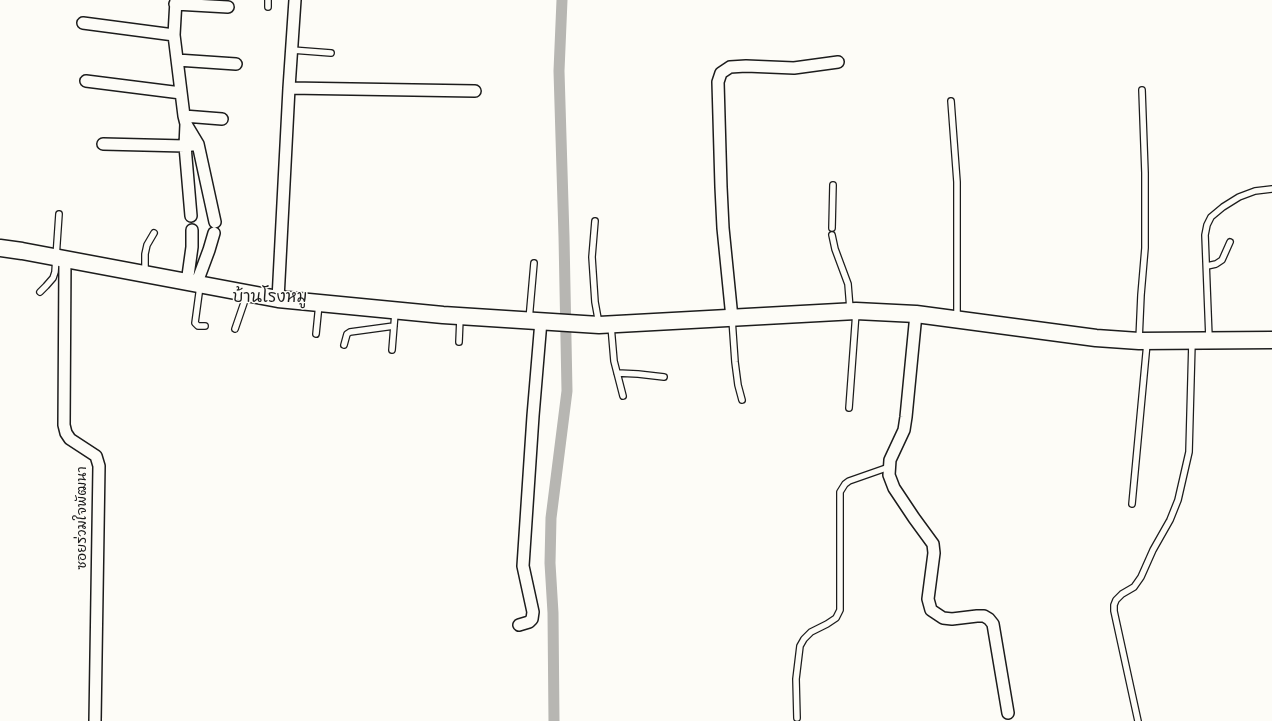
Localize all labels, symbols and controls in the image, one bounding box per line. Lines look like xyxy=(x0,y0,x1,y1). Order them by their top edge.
district label: บ้านโรงหมู xyxy=(233,288,307,308)
street label: ซอยร่วมใจพัฒนา xyxy=(74,466,90,570)

